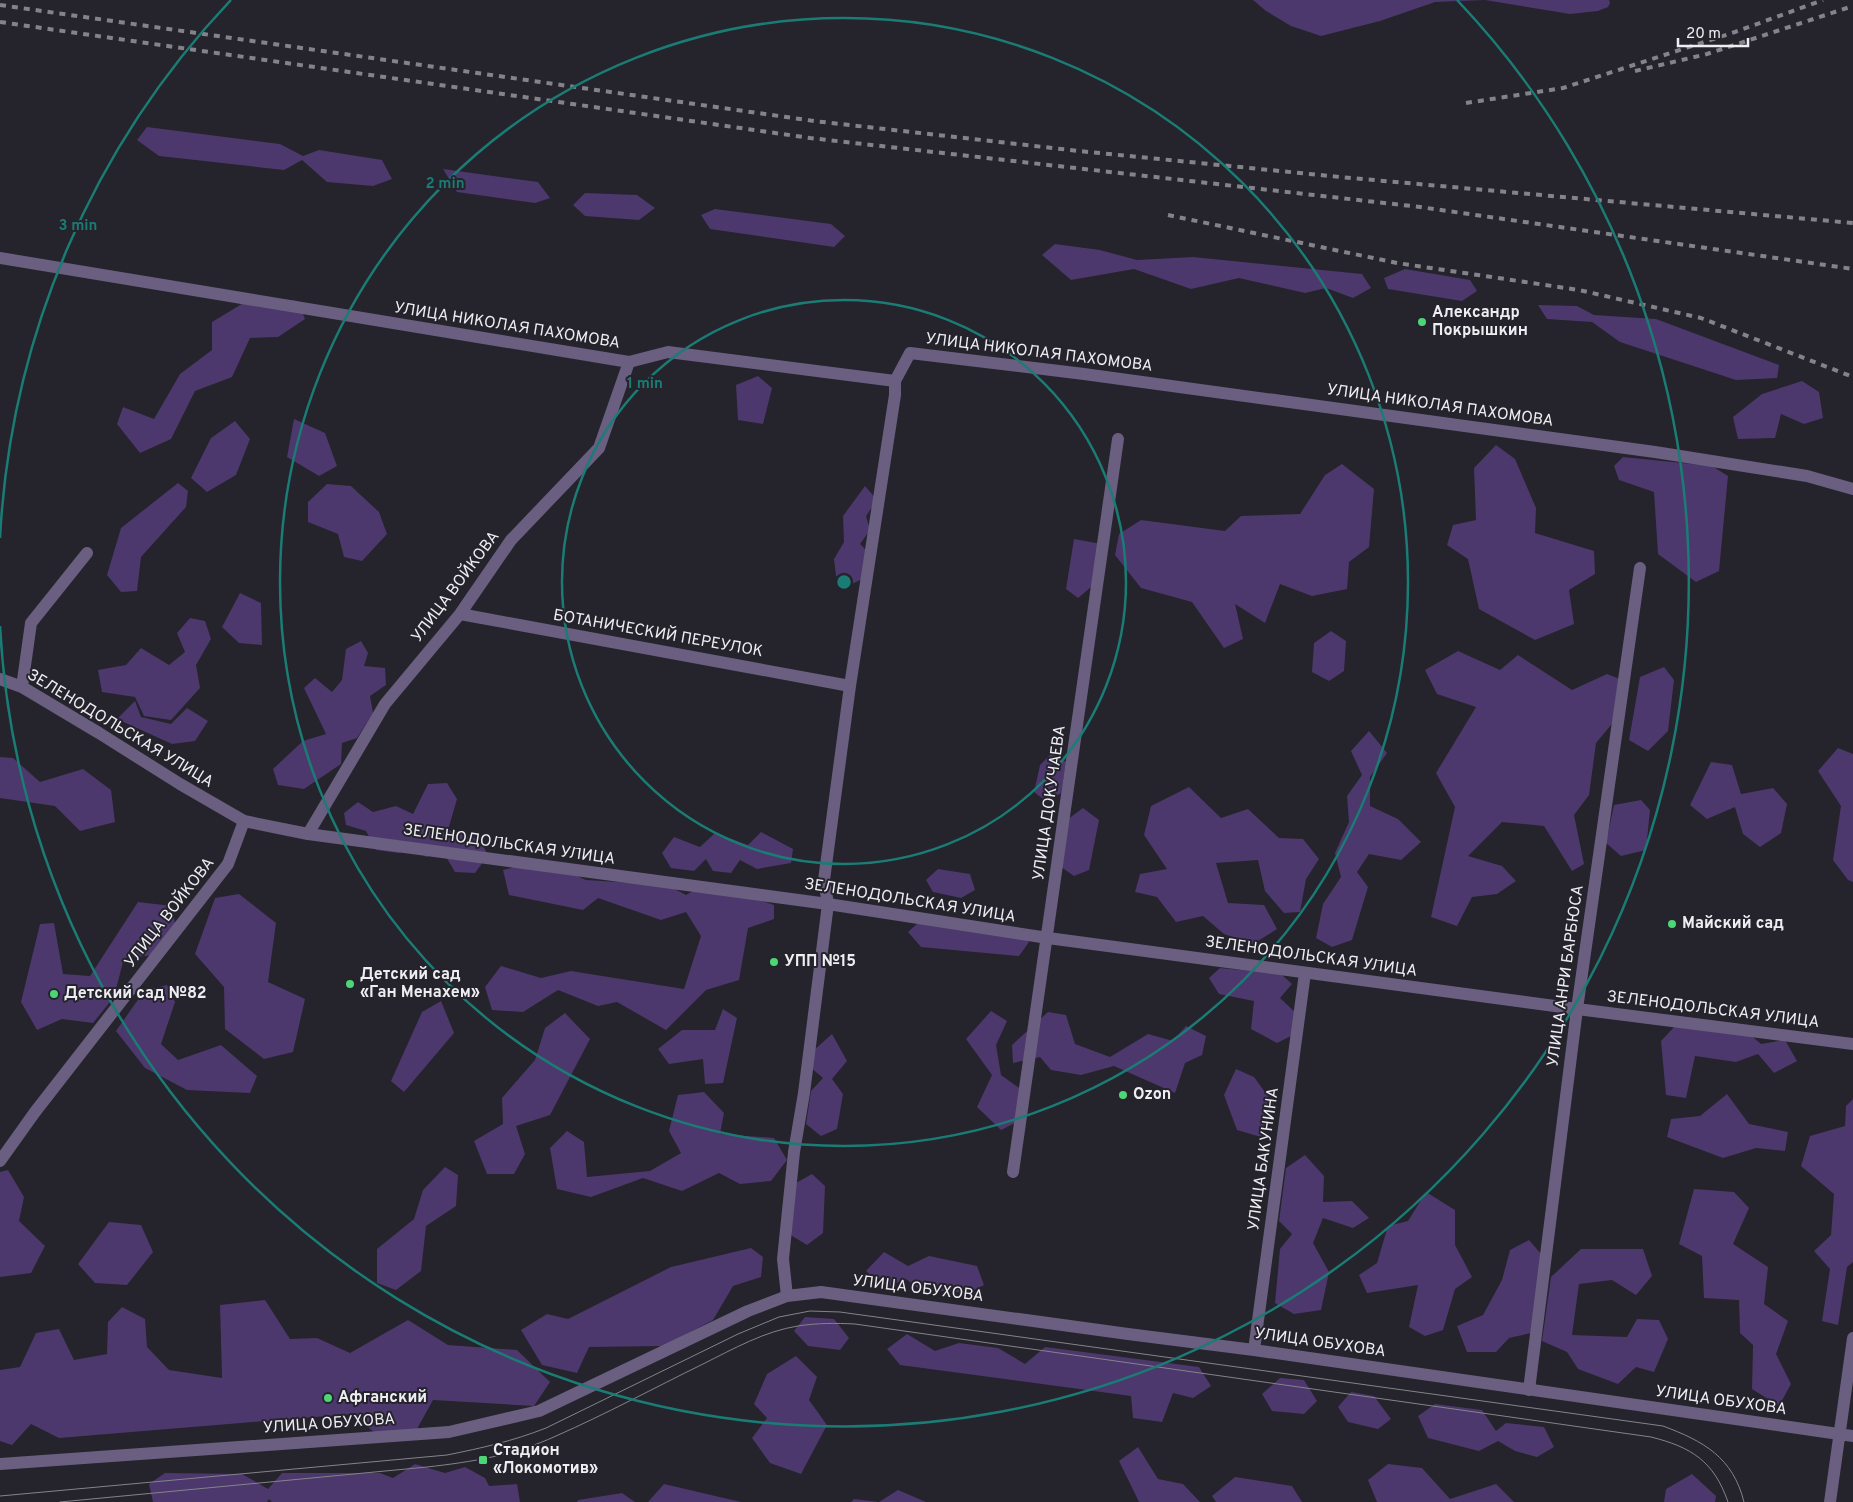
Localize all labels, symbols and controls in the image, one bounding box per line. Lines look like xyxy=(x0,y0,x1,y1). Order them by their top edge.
scale bar xyxy=(1678,15,1748,47)
text: 20 m xyxy=(1686,25,1721,44)
text: 2 min xyxy=(425,175,465,194)
text: 3 min xyxy=(58,217,98,236)
street label: УЛИЦА НИКОЛАЯ ПАХОМОВА xyxy=(393,298,622,354)
place label: Александр Покрышкин xyxy=(1432,303,1528,341)
marker: Александр Покрышкин xyxy=(1416,316,1428,328)
street label: УЛИЦА НИКОЛАЯ ПАХОМОВА xyxy=(924,329,1154,377)
text: 1 min xyxy=(627,375,663,394)
street label: УЛИЦА НИКОЛАЯ ПАХОМОВА xyxy=(1325,380,1555,432)
street label: УЛИЦА ВОЙКОВА xyxy=(406,526,505,647)
centre of rings xyxy=(835,573,853,591)
street label: БОТАНИЧЕСКИЙ ПЕРЕУЛОК xyxy=(551,604,765,662)
street label: ЗЕЛЕНОДОЛЬСКАЯ УЛИЦА xyxy=(23,665,217,793)
street label: УЛИЦА ДОКУЧАЕВА xyxy=(1029,724,1071,882)
street label: ЗЕЛЕНОДОЛЬСКАЯ УЛИЦА xyxy=(402,820,616,870)
street label: УЛИЦА ВОЙКОВА xyxy=(119,853,219,972)
street label: ЗЕЛЕНОДОЛЬСКАЯ УЛИЦА xyxy=(803,874,1017,928)
street label: УЛИЦА АНРИ БАРБЮСА xyxy=(1543,884,1589,1068)
place label: Майский сад xyxy=(1682,914,1784,934)
marker: Майский сад xyxy=(1666,918,1678,930)
street label: ЗЕЛЕНОДОЛЬСКАЯ УЛИЦА xyxy=(1204,932,1418,982)
place label: УПП №15 xyxy=(784,952,856,972)
marker: УПП №15 xyxy=(768,956,780,968)
place label: Детский сад «Ган Менахем» xyxy=(360,965,480,1003)
marker: Детский сад «Ган Менахем» xyxy=(344,978,356,990)
place label: Детский сад №82 xyxy=(64,984,206,1004)
street label: ЗЕЛЕНОДОЛЬСКАЯ УЛИЦА xyxy=(1606,987,1821,1033)
marker: Детский сад №82 xyxy=(48,988,60,1000)
place label: Ozon xyxy=(1133,1085,1171,1105)
street label: УЛИЦА БАКУНИНА xyxy=(1244,1086,1284,1232)
marker: Ozon xyxy=(1117,1089,1129,1101)
street label: УЛИЦА ОБУХОВА xyxy=(851,1271,985,1307)
street label: УЛИЦА ОБУХОВА xyxy=(1253,1324,1387,1362)
street label: УЛИЦА ОБУХОВА xyxy=(1654,1382,1788,1420)
place label: Афганский xyxy=(338,1388,427,1408)
marker: Афганский xyxy=(322,1392,334,1404)
street label: УЛИЦА ОБУХОВА xyxy=(262,1409,396,1439)
place label: Стадион «Локомотив» xyxy=(493,1441,598,1479)
marker: Стадион «Локомотив» xyxy=(477,1454,489,1466)

